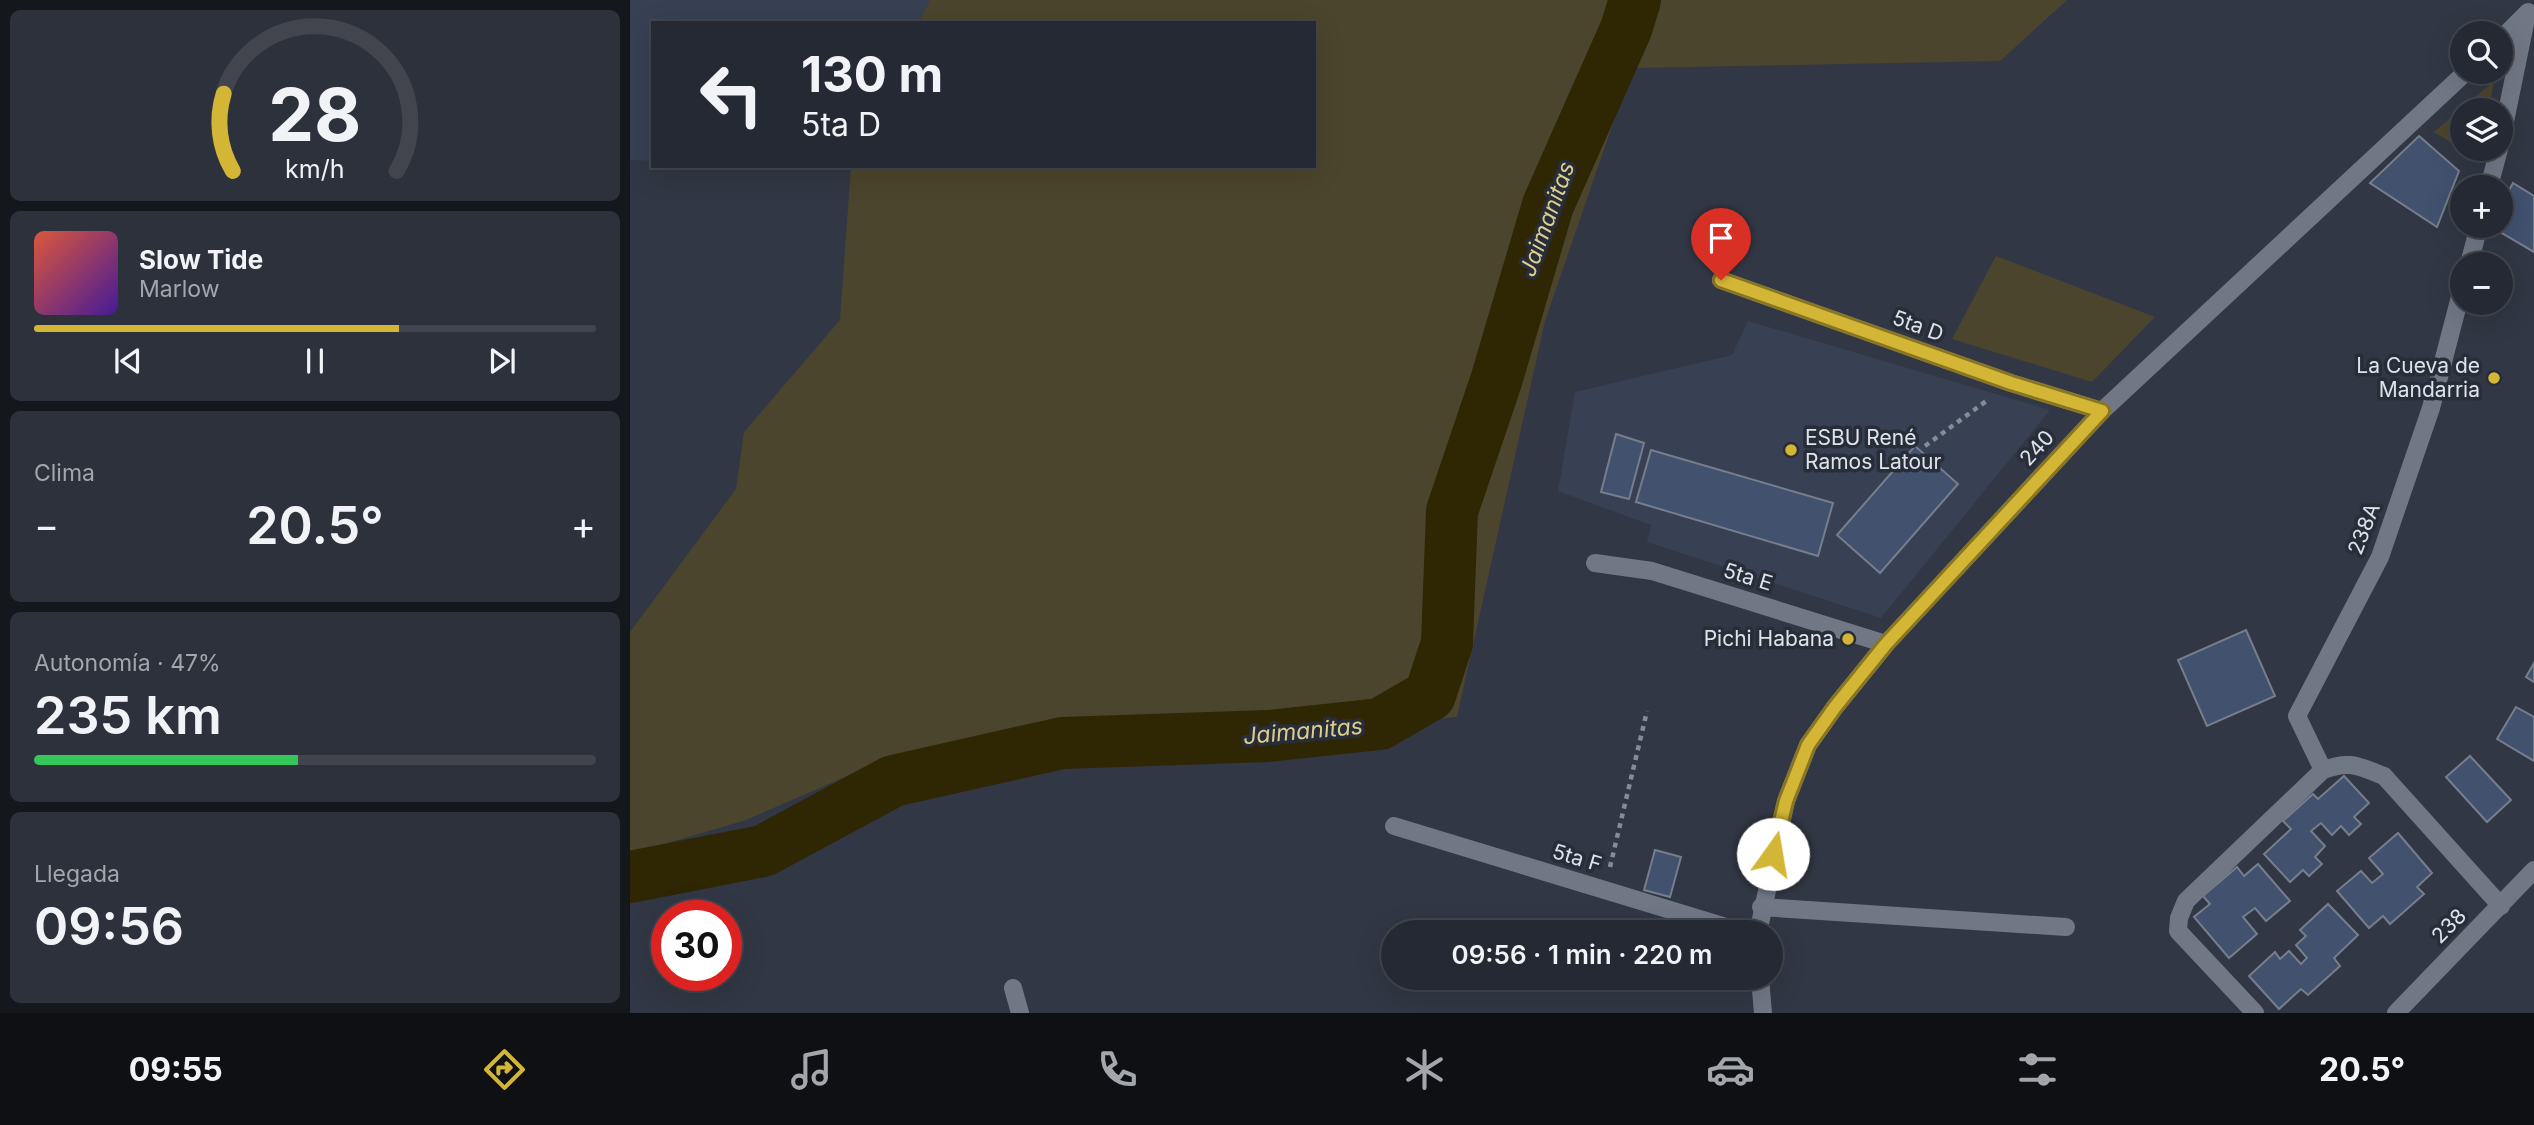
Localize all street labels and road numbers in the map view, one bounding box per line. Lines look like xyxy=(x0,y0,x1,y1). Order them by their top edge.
street label: 5ta D xyxy=(1889,305,1947,346)
street label: 240 xyxy=(2014,425,2059,471)
street label: 238A xyxy=(2342,499,2385,558)
street label: 5ta E xyxy=(1721,557,1776,596)
street label: 5ta F xyxy=(1550,838,1605,877)
street label: 238 xyxy=(2426,903,2471,948)

